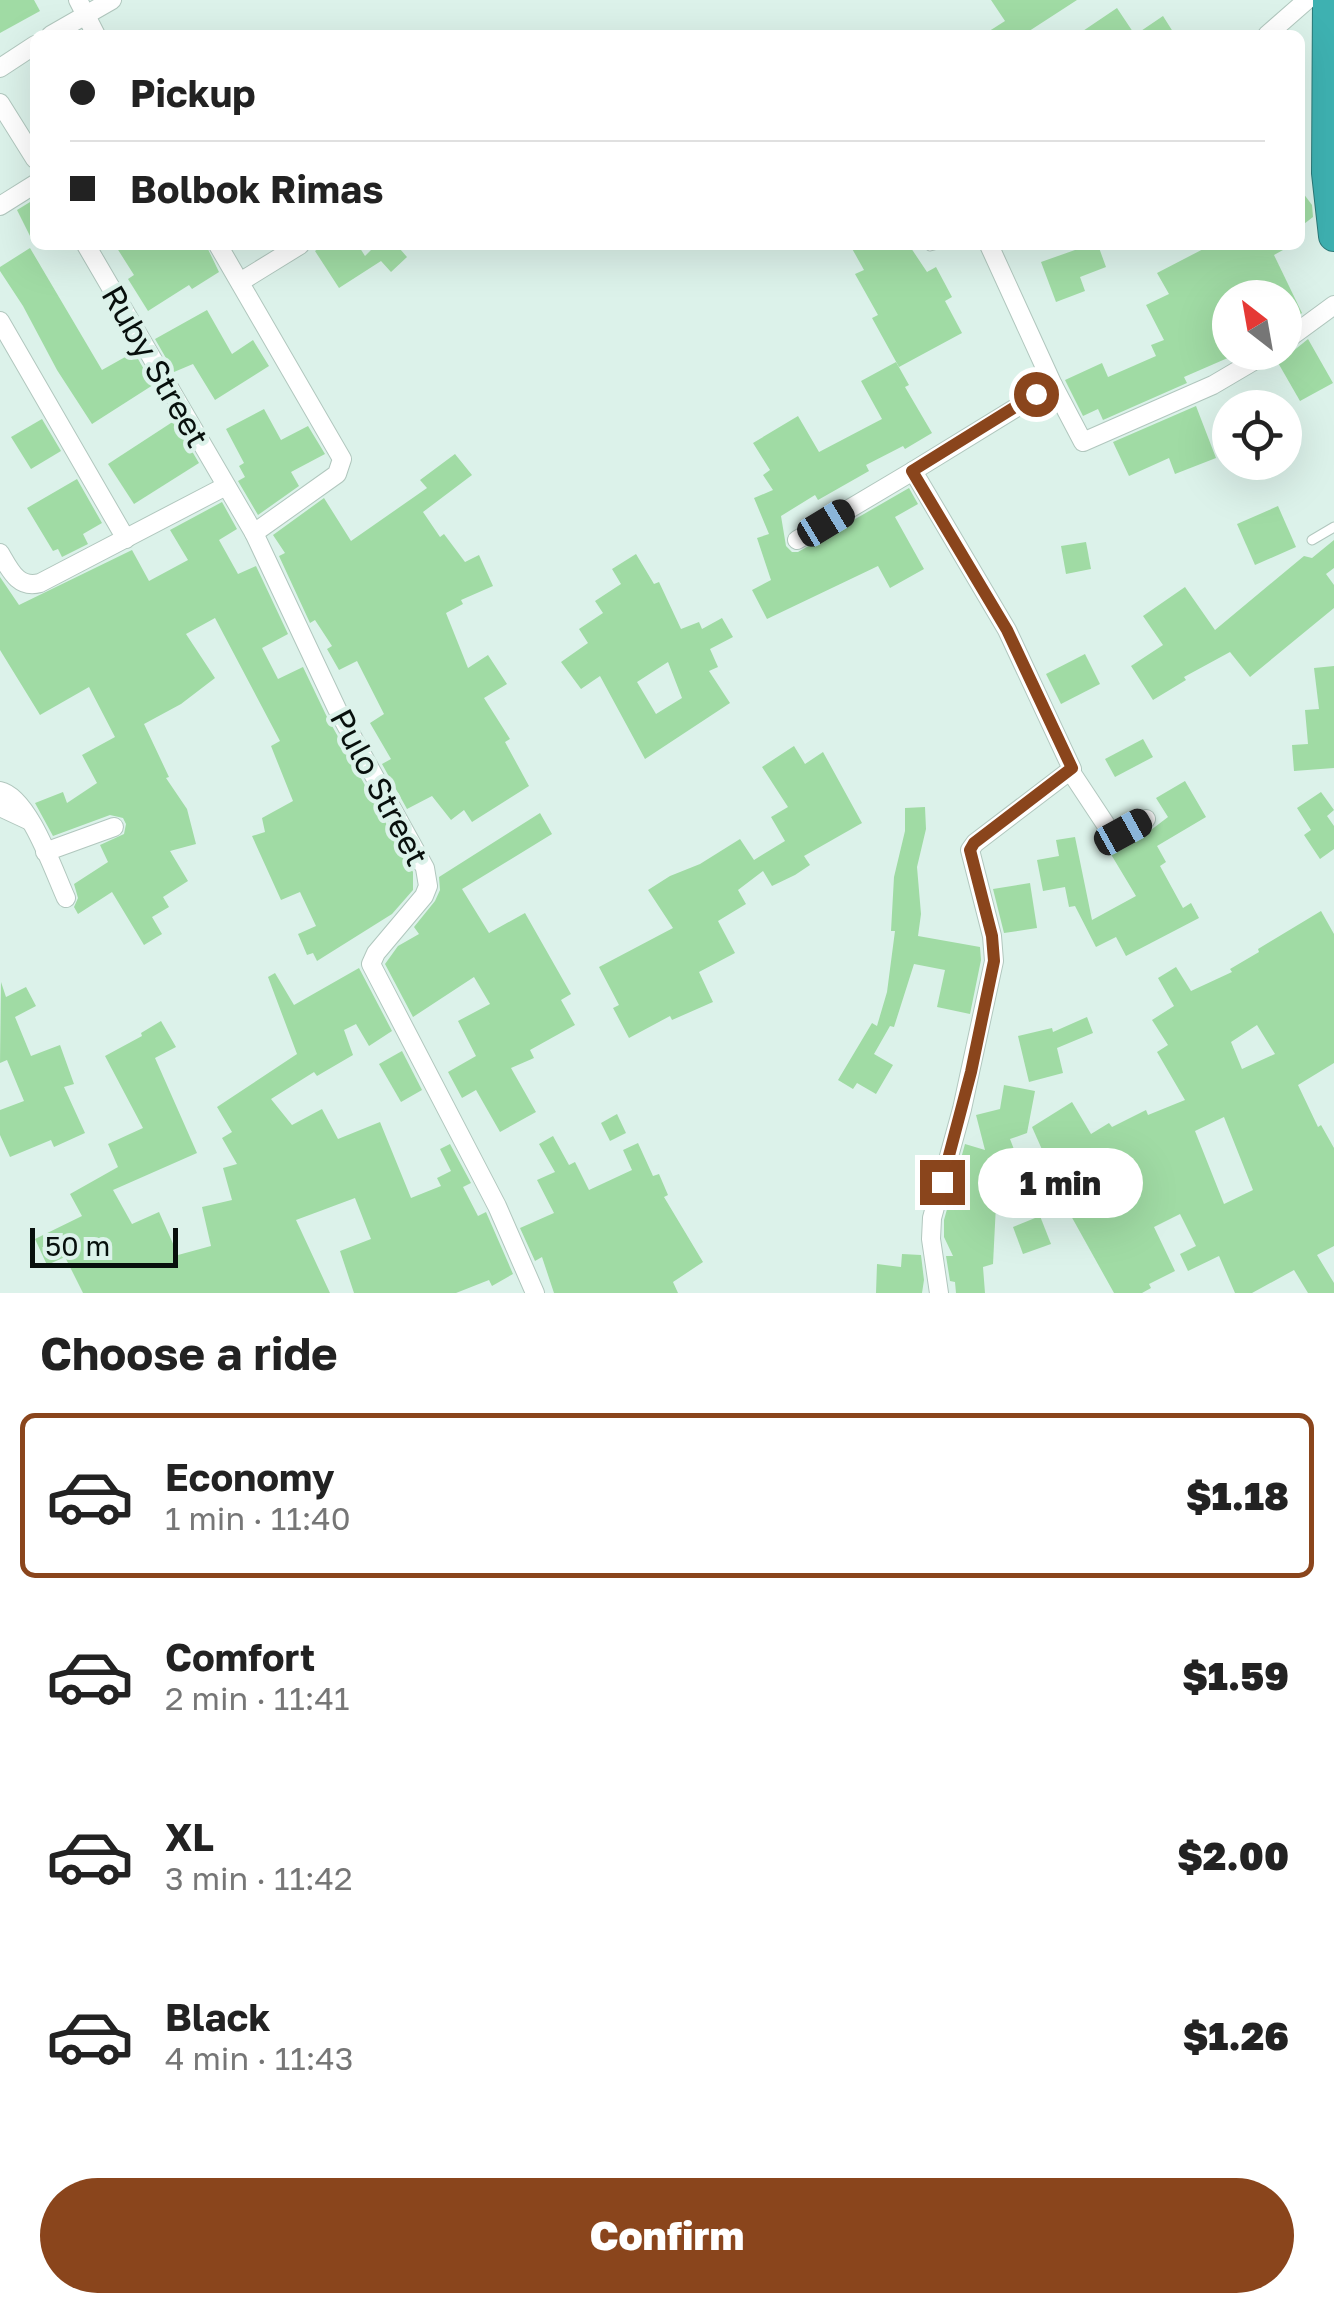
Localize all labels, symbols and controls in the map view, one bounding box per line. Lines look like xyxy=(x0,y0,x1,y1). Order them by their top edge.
text: Pickup xyxy=(130,70,256,115)
text: Bolbok Rimas xyxy=(130,166,383,211)
street label: Ruby Street xyxy=(95,278,217,454)
north arrow xyxy=(1212,280,1302,370)
map controls xyxy=(1212,280,1302,480)
route start xyxy=(1014,372,1059,417)
button: locate xyxy=(1212,390,1302,480)
car xyxy=(793,495,859,551)
street label: Pulo Street xyxy=(323,702,437,872)
car xyxy=(1089,804,1157,860)
callout: 1 min xyxy=(977,1147,1142,1217)
route end xyxy=(920,1160,965,1205)
text: 1 min xyxy=(1020,1164,1101,1202)
scale bar xyxy=(30,1223,178,1268)
text: 50 m xyxy=(45,1229,110,1262)
text: Choose a ride xyxy=(40,1326,338,1380)
icon: car xyxy=(45,1451,135,1541)
text: Economy xyxy=(165,1454,334,1499)
text: $1.18 xyxy=(1186,1473,1289,1518)
text: 1 min · 11:40 xyxy=(165,1499,351,1537)
icon: car xyxy=(45,1631,135,1721)
text: Comfort xyxy=(165,1634,315,1679)
text: $1.59 xyxy=(1182,1653,1289,1698)
text: 2 min · 11:41 xyxy=(165,1679,349,1717)
icon: car xyxy=(45,1811,135,1901)
text: XL xyxy=(165,1814,214,1859)
text: $2.00 xyxy=(1177,1833,1289,1878)
text: 3 min · 11:42 xyxy=(165,1859,353,1897)
icon: car xyxy=(45,1991,135,2081)
text: Black xyxy=(165,1994,270,2039)
text: $1.26 xyxy=(1183,2013,1289,2058)
text: 4 min · 11:43 xyxy=(165,2039,354,2077)
button: Confirm xyxy=(40,2178,1294,2293)

